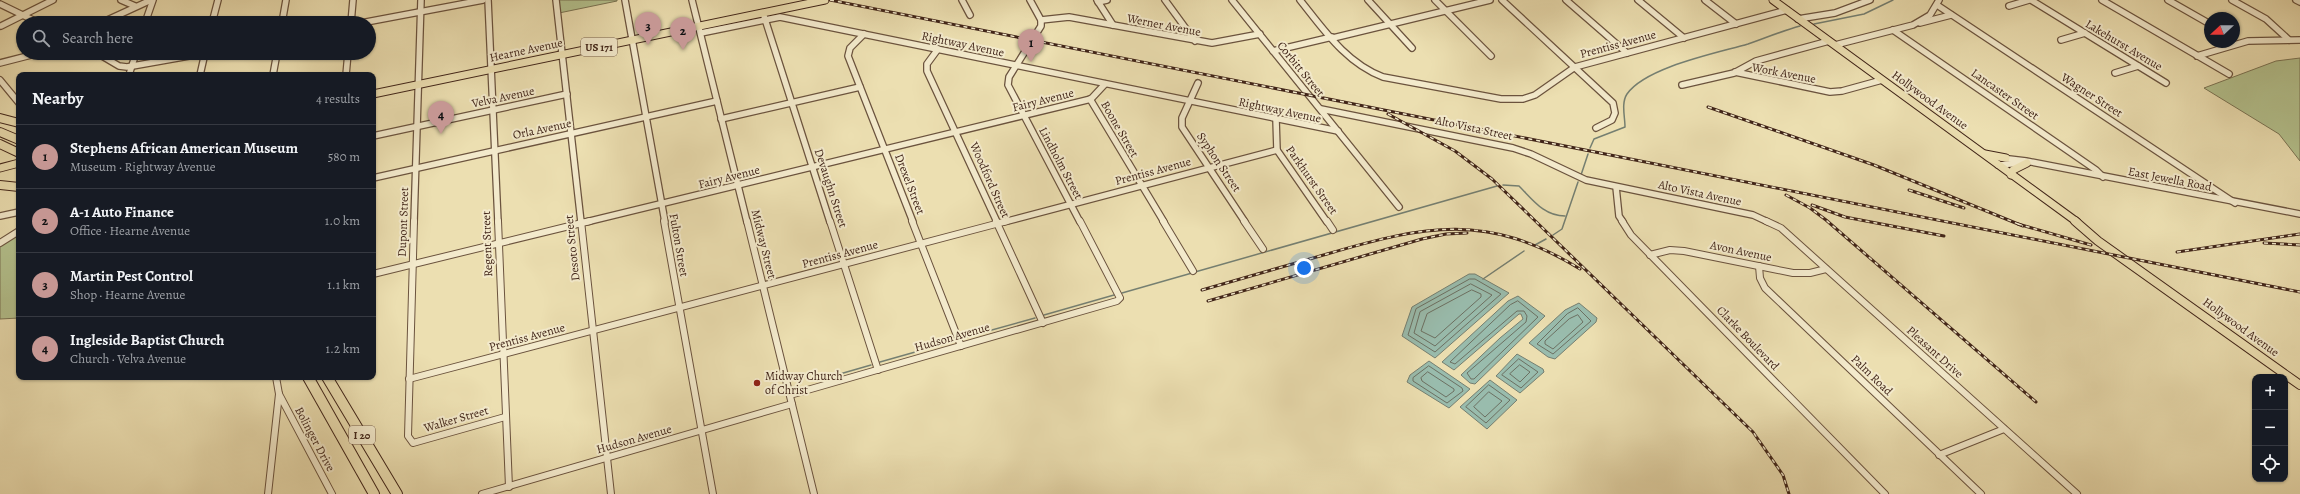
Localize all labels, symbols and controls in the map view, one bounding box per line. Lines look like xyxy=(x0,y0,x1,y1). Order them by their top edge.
street label: Werner Avenue xyxy=(1125,10,1202,40)
pin: 3 xyxy=(635,12,661,45)
north arrow xyxy=(2204,12,2240,48)
search box xyxy=(16,16,376,60)
street label: Lakehurst Avenue xyxy=(2083,16,2165,74)
pin: 2 xyxy=(670,17,696,50)
street label: Prentiss Avenue xyxy=(1578,26,1658,62)
icon: search xyxy=(30,27,52,49)
street label: Rightway Avenue xyxy=(920,27,1006,61)
text: Search here xyxy=(62,28,133,48)
pin: 1 xyxy=(1018,29,1044,62)
street label: Hearne Avenue xyxy=(488,34,564,66)
road number: US 171 xyxy=(581,38,617,56)
street label: Corbitt Street xyxy=(1274,38,1328,100)
street label: Work Avenue xyxy=(1750,59,1817,87)
street label: Lancaster Street xyxy=(1968,65,2042,123)
street label: Hollywood Avenue xyxy=(1889,67,1971,133)
street label: Wagner Street xyxy=(2057,69,2126,121)
street label: Velva Avenue xyxy=(469,83,536,112)
street label: Fairy Avenue xyxy=(1011,85,1075,115)
text: Nearby xyxy=(32,87,83,110)
text: 4 results xyxy=(316,90,360,107)
street label: Rightway Avenue xyxy=(1237,93,1323,127)
street label: Boone Street xyxy=(1097,98,1143,160)
pin: 4 xyxy=(428,101,454,134)
street label: Alto Vista Street xyxy=(1433,112,1514,144)
street label: Orla Avenue xyxy=(511,115,573,143)
street label: Lindholm Street xyxy=(1035,124,1087,202)
street label: Syphon Street xyxy=(1193,129,1245,195)
text: Stephens African American Museum xyxy=(70,138,298,158)
street label: Woodford Street xyxy=(966,139,1014,220)
street label: Parkhurst Street xyxy=(1282,142,1342,218)
street label: Devaughn Street xyxy=(811,147,851,229)
text: 1 xyxy=(43,148,47,165)
text: 580 m xyxy=(328,148,360,165)
street label: Drexel Street xyxy=(891,151,929,217)
street label: Prentiss Avenue xyxy=(1113,153,1193,189)
text: Museum · Rightway Avenue xyxy=(70,158,215,175)
street label: Fairy Avenue xyxy=(697,162,761,192)
street label: East Jewella Road xyxy=(2127,163,2214,195)
street label: Alto Vista Avenue xyxy=(1656,176,1743,210)
street label: Dupont Street xyxy=(394,187,412,257)
text: A-1 Auto Finance xyxy=(70,202,174,222)
street label: Midway Street xyxy=(748,208,780,280)
street label: Regent Street xyxy=(478,211,496,277)
text: 2 xyxy=(42,212,48,229)
text: 1.0 km xyxy=(325,212,360,229)
street label: Fulton Street xyxy=(666,212,692,278)
street label: Desoto Street xyxy=(561,214,583,282)
text: Office · Hearne Avenue xyxy=(70,222,190,239)
street label: Prentiss Avenue xyxy=(800,236,880,272)
street label: Avon Avenue xyxy=(1708,236,1773,265)
your location xyxy=(1294,258,1314,278)
text: Martin Pest Control xyxy=(70,266,193,286)
text: 3 xyxy=(42,276,48,293)
text: 1.1 km xyxy=(327,276,360,293)
text: Shop · Hearne Avenue xyxy=(70,286,185,303)
street label: Hollywood Avenue xyxy=(2200,294,2282,360)
street label: Clarke Boulevard xyxy=(1713,302,1783,374)
street label: Prentiss Avenue xyxy=(487,319,567,355)
street label: Hudson Avenue xyxy=(913,319,991,355)
street label: Pleasant Drive xyxy=(1903,322,1967,382)
text: Ingleside Baptist Church xyxy=(70,330,224,350)
text: 4 xyxy=(42,340,48,357)
text: 1.2 km xyxy=(326,340,360,357)
text: Church · Velva Avenue xyxy=(70,350,186,367)
street label: Palm Road xyxy=(1848,351,1897,399)
place label: Midway Church of Christ xyxy=(765,368,843,398)
map controls xyxy=(2252,374,2288,482)
button: + xyxy=(2252,374,2288,410)
marker: Midway Church of Christ xyxy=(752,378,762,388)
street label: Walker Street xyxy=(421,402,490,436)
street label: Bolinger Drive xyxy=(291,404,339,474)
button: − xyxy=(2252,410,2288,446)
street label: Hudson Avenue xyxy=(595,421,673,457)
road number: I 20 xyxy=(349,426,375,444)
button: locate xyxy=(2252,446,2288,482)

